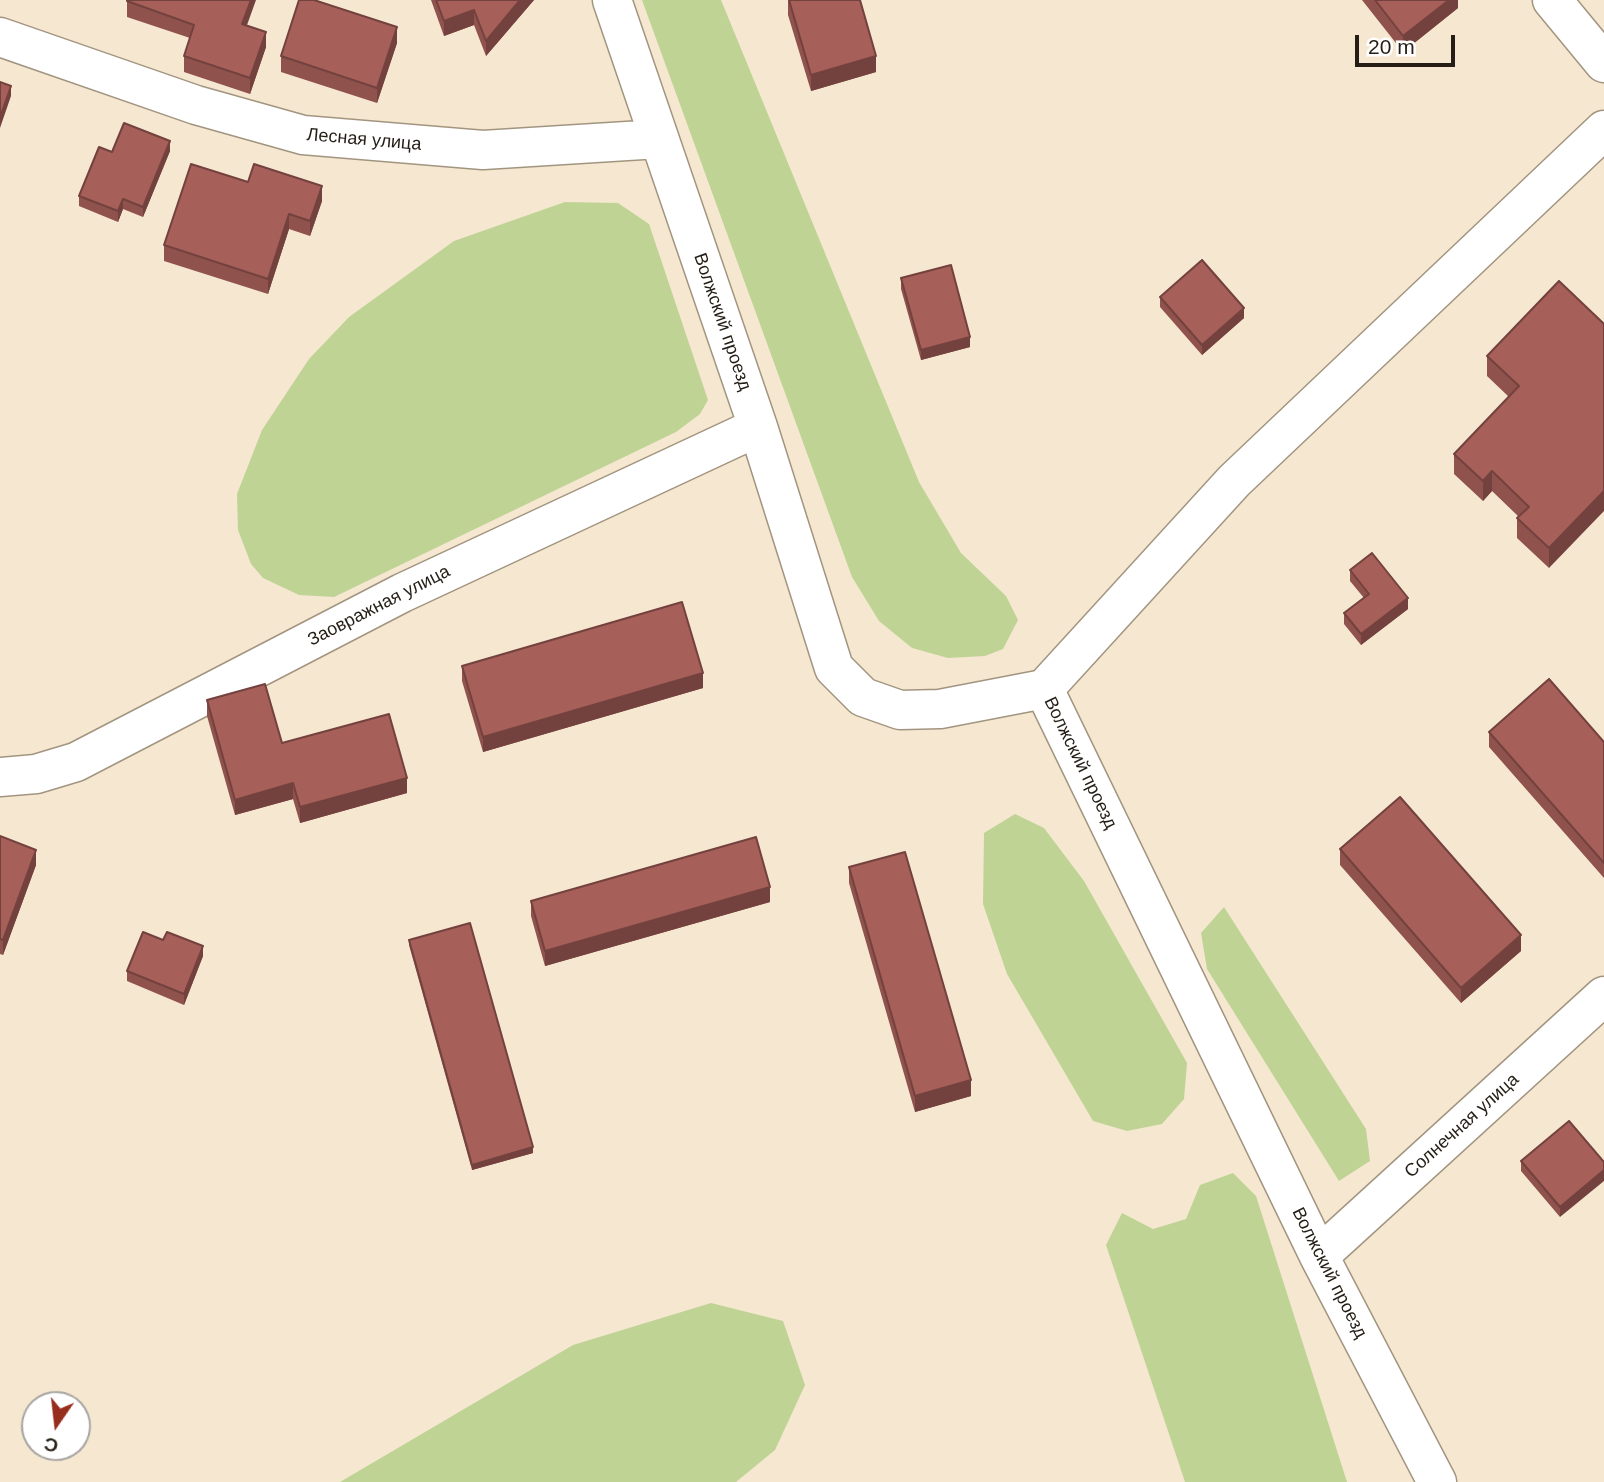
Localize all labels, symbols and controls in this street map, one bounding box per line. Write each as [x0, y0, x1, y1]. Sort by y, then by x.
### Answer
scale bar [1359, 21, 1459, 65]
text: 20 m [1368, 35, 1415, 58]
street label: Лесная улица [306, 124, 422, 156]
street label: Волжский проезд [688, 250, 756, 394]
street label: Заовражная улица [304, 561, 454, 651]
street label: Волжский проезд [1039, 694, 1121, 832]
street label: Солнечная улица [1401, 1069, 1523, 1183]
street label: Волжский проезд [1287, 1204, 1371, 1342]
north arrow [21, 1391, 91, 1461]
text: С [42, 1433, 60, 1457]

